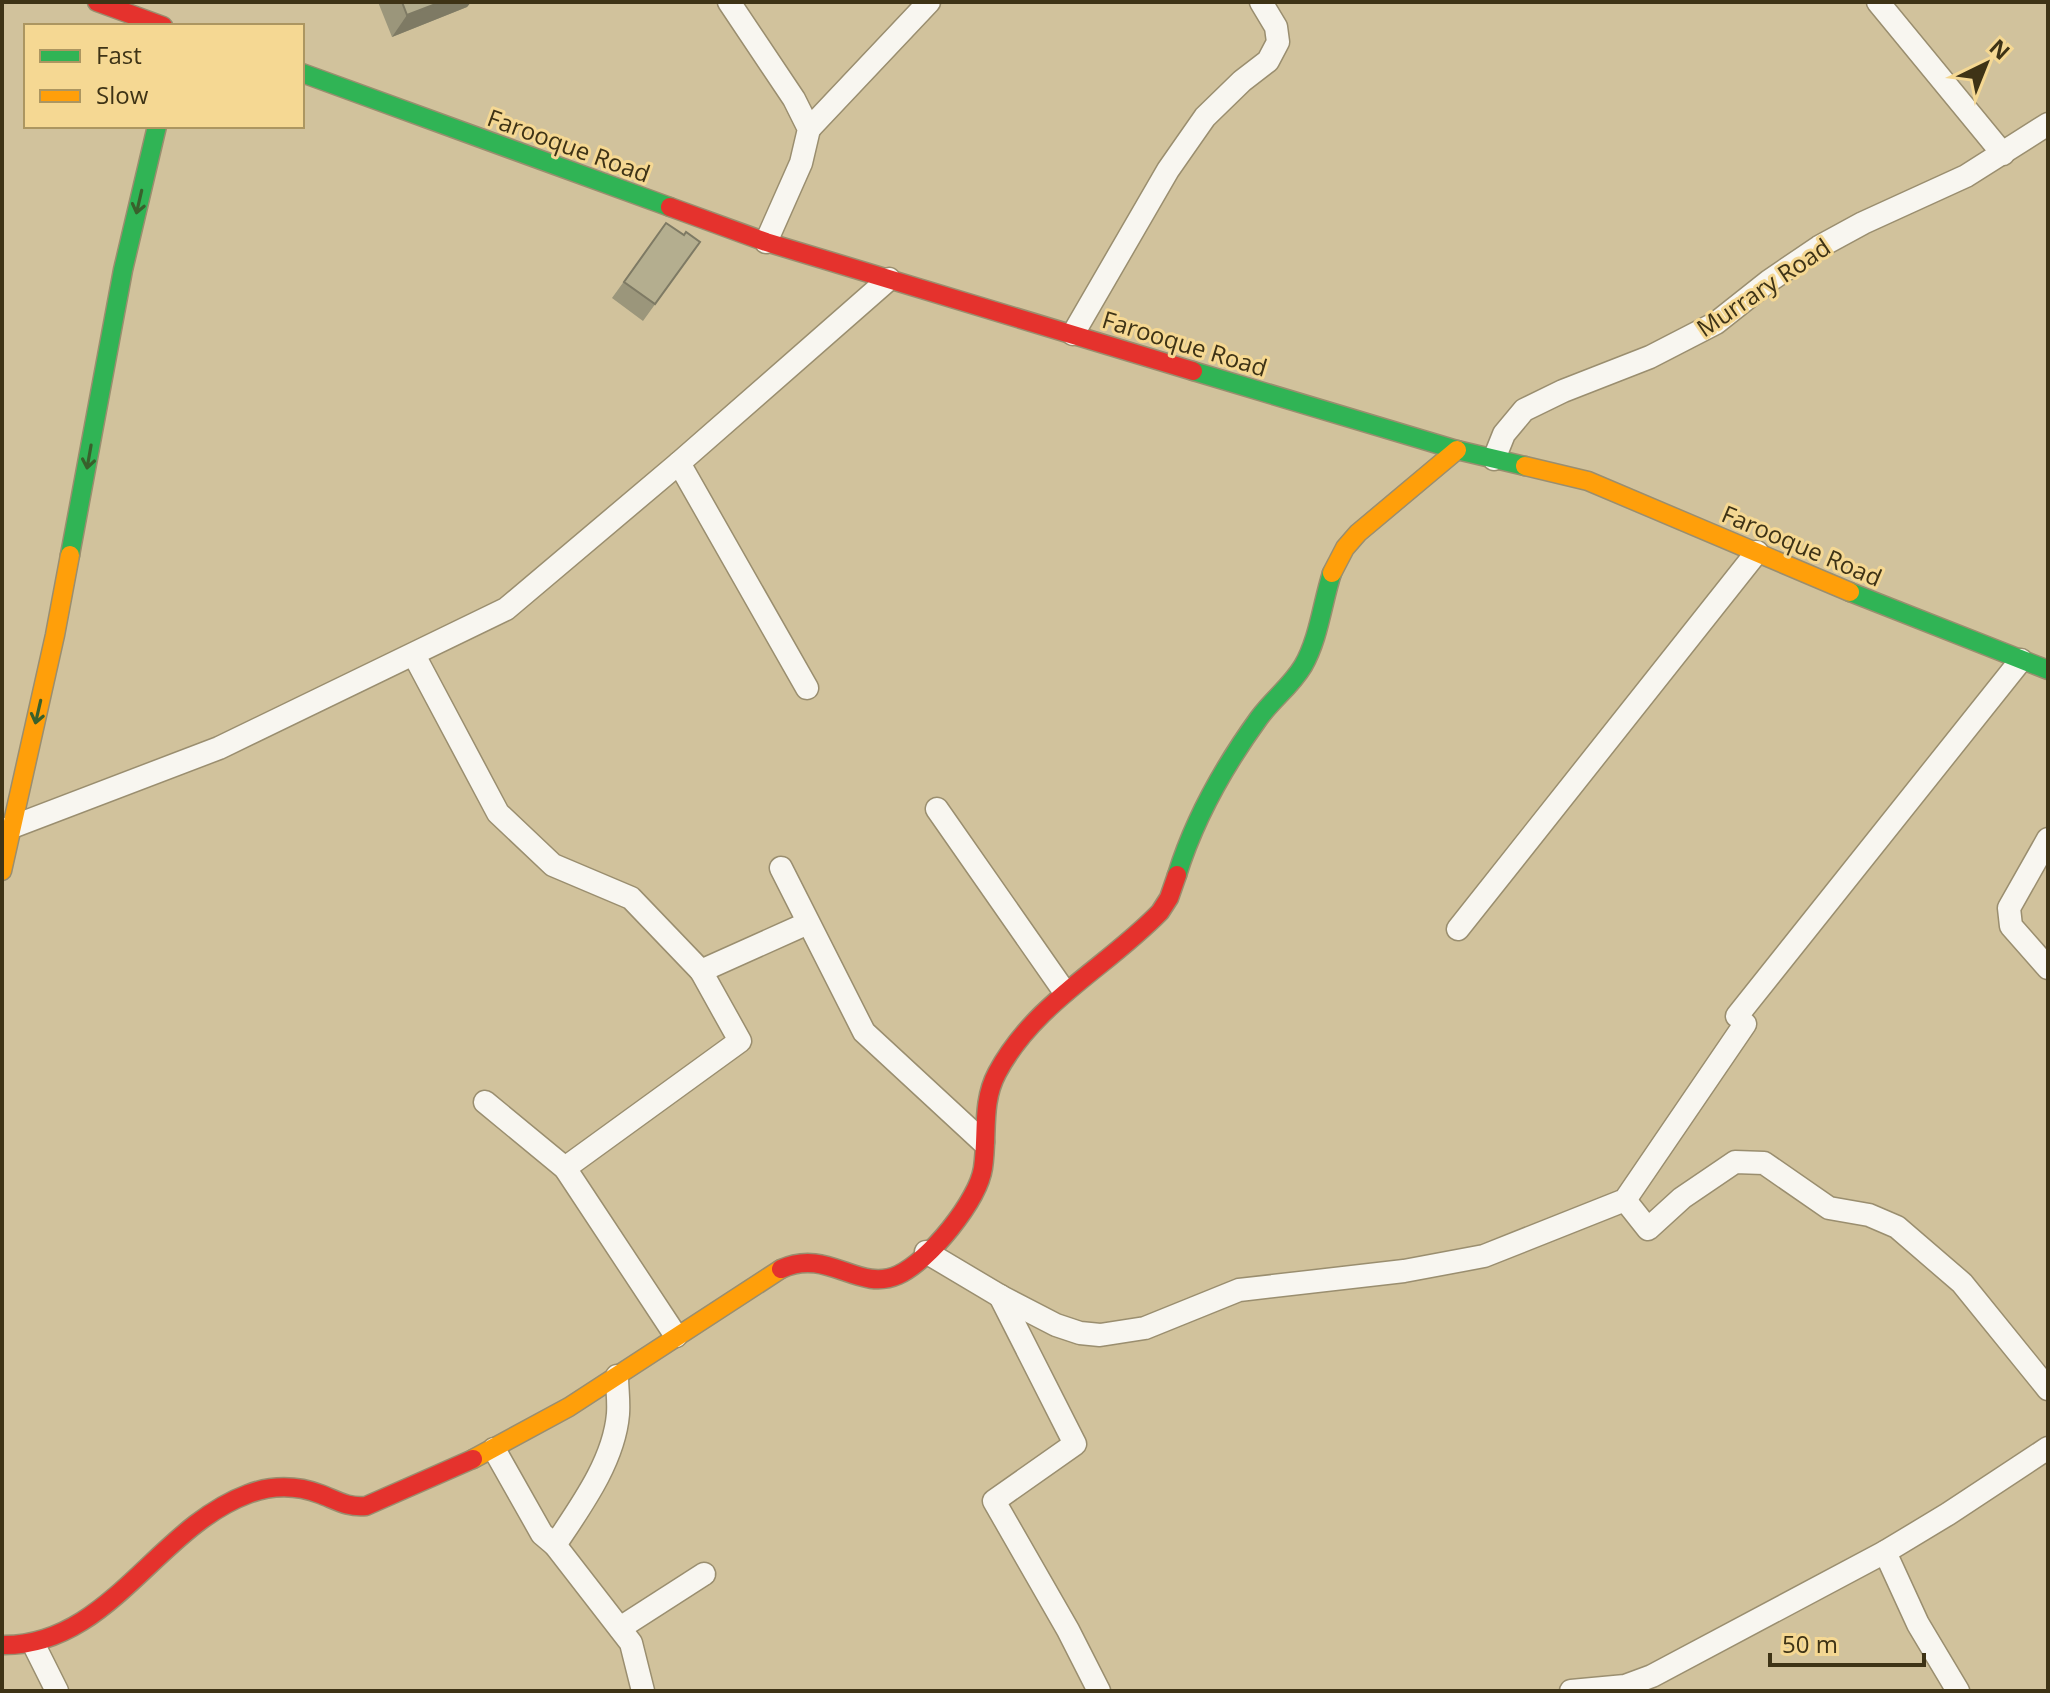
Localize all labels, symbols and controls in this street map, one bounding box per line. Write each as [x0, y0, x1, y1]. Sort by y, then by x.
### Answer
legend [24, 24, 304, 128]
north arrow [1946, 24, 2026, 104]
text: N [1984, 32, 2017, 66]
text: Fast [96, 38, 142, 71]
text: Slow [96, 78, 149, 111]
street label: Farooque Road [483, 100, 655, 190]
one-way arrow [131, 189, 146, 214]
street label: Murrary Road [1690, 230, 1836, 344]
street label: Farooque Road [1099, 302, 1271, 384]
one-way arrow [80, 444, 95, 469]
street label: Farooque Road [1717, 496, 1887, 594]
one-way arrow [30, 699, 45, 724]
scale bar [1770, 1617, 1924, 1667]
text: 50 m [1782, 1627, 1838, 1660]

